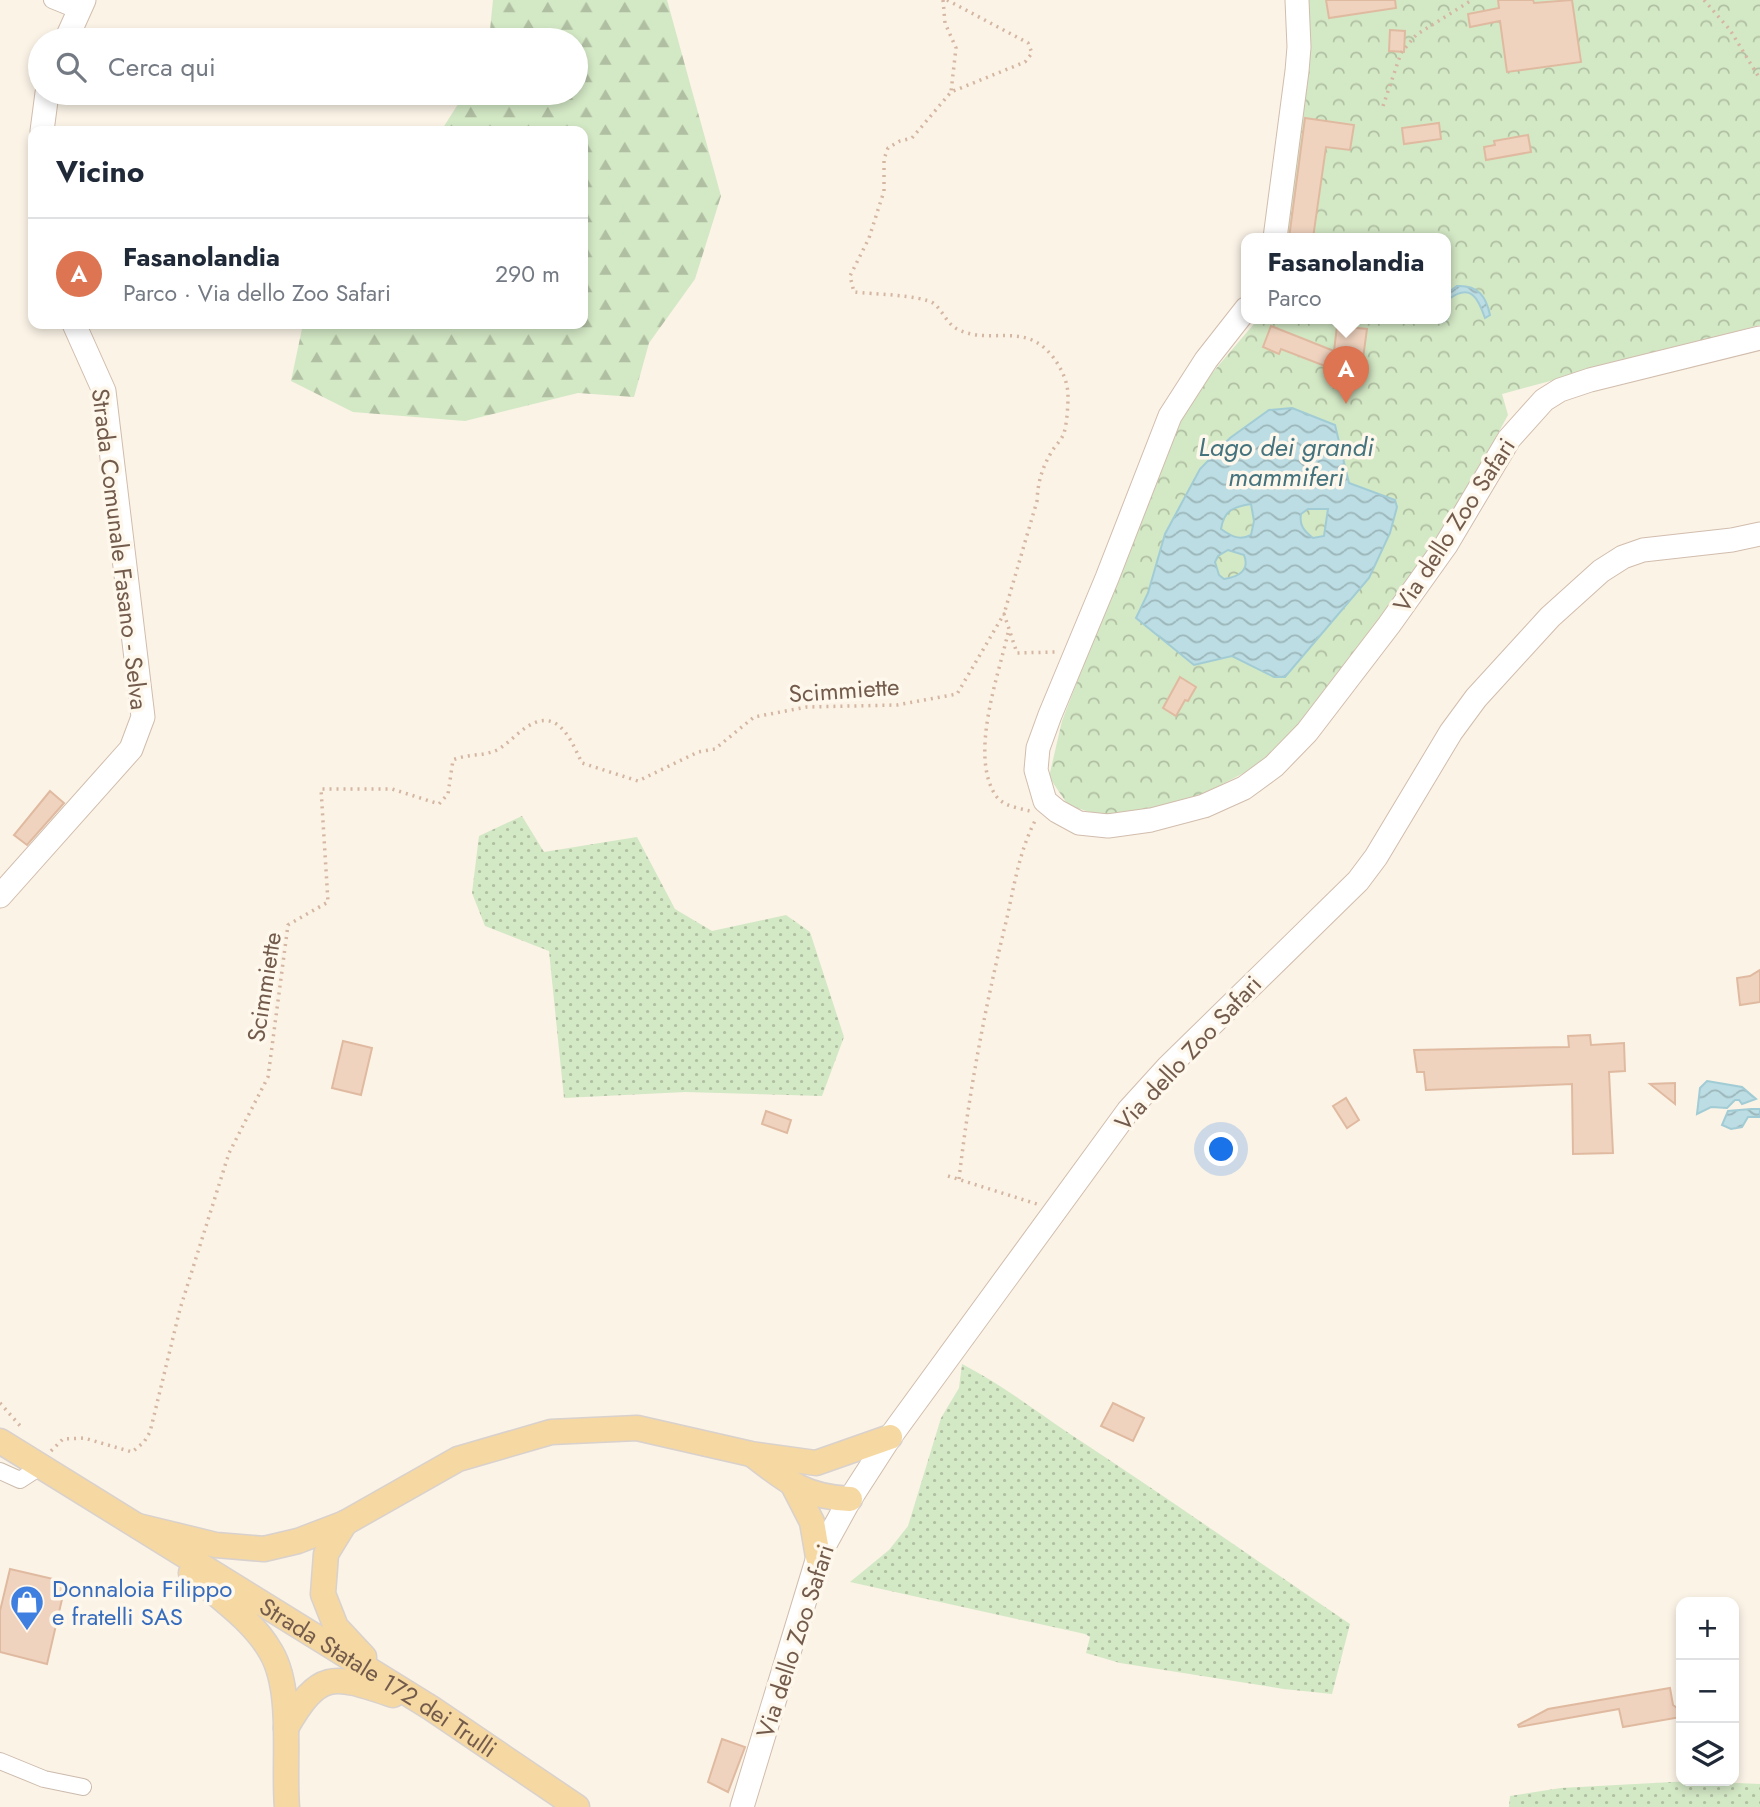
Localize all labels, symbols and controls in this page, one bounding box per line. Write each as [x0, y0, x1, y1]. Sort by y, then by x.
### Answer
search box [28, 28, 588, 105]
icon: search [52, 48, 90, 86]
text: Cerca qui [108, 48, 216, 86]
text: Vicino [56, 150, 144, 193]
popup [1241, 233, 1451, 324]
text: Fasanolandia [123, 238, 280, 276]
text: Fasanolandia [1268, 243, 1425, 281]
text: A [71, 257, 87, 291]
text: 290 m [495, 257, 560, 291]
text: Parco · Via dello Zoo Safari [123, 276, 391, 310]
text: Parco [1268, 281, 1322, 315]
pin: A [1323, 346, 1369, 404]
street label: Strada Comunale Fasano - Selva [83, 386, 157, 712]
water label: Lago dei grandi mammiferi [1198, 428, 1374, 496]
street label: Via dello Zoo Safari [1384, 431, 1524, 619]
street label: Scimmiette [788, 669, 900, 711]
street label: Scimmiette [238, 930, 290, 1044]
street label: Via dello Zoo Safari [1106, 967, 1270, 1139]
your location [1204, 1132, 1238, 1166]
street label: Via dello Zoo Safari [747, 1540, 843, 1742]
place label: Donnaloia Filippo e fratelli SAS [52, 1571, 232, 1634]
shop icon: Donnaloia Filippo e fratelli SAS [8, 1583, 46, 1632]
street label: Strada Statale 172 dei Trulli [253, 1589, 504, 1765]
map controls [1676, 1597, 1739, 1786]
button: + [1676, 1597, 1739, 1660]
button: − [1676, 1660, 1739, 1723]
button: layers [1676, 1723, 1739, 1786]

